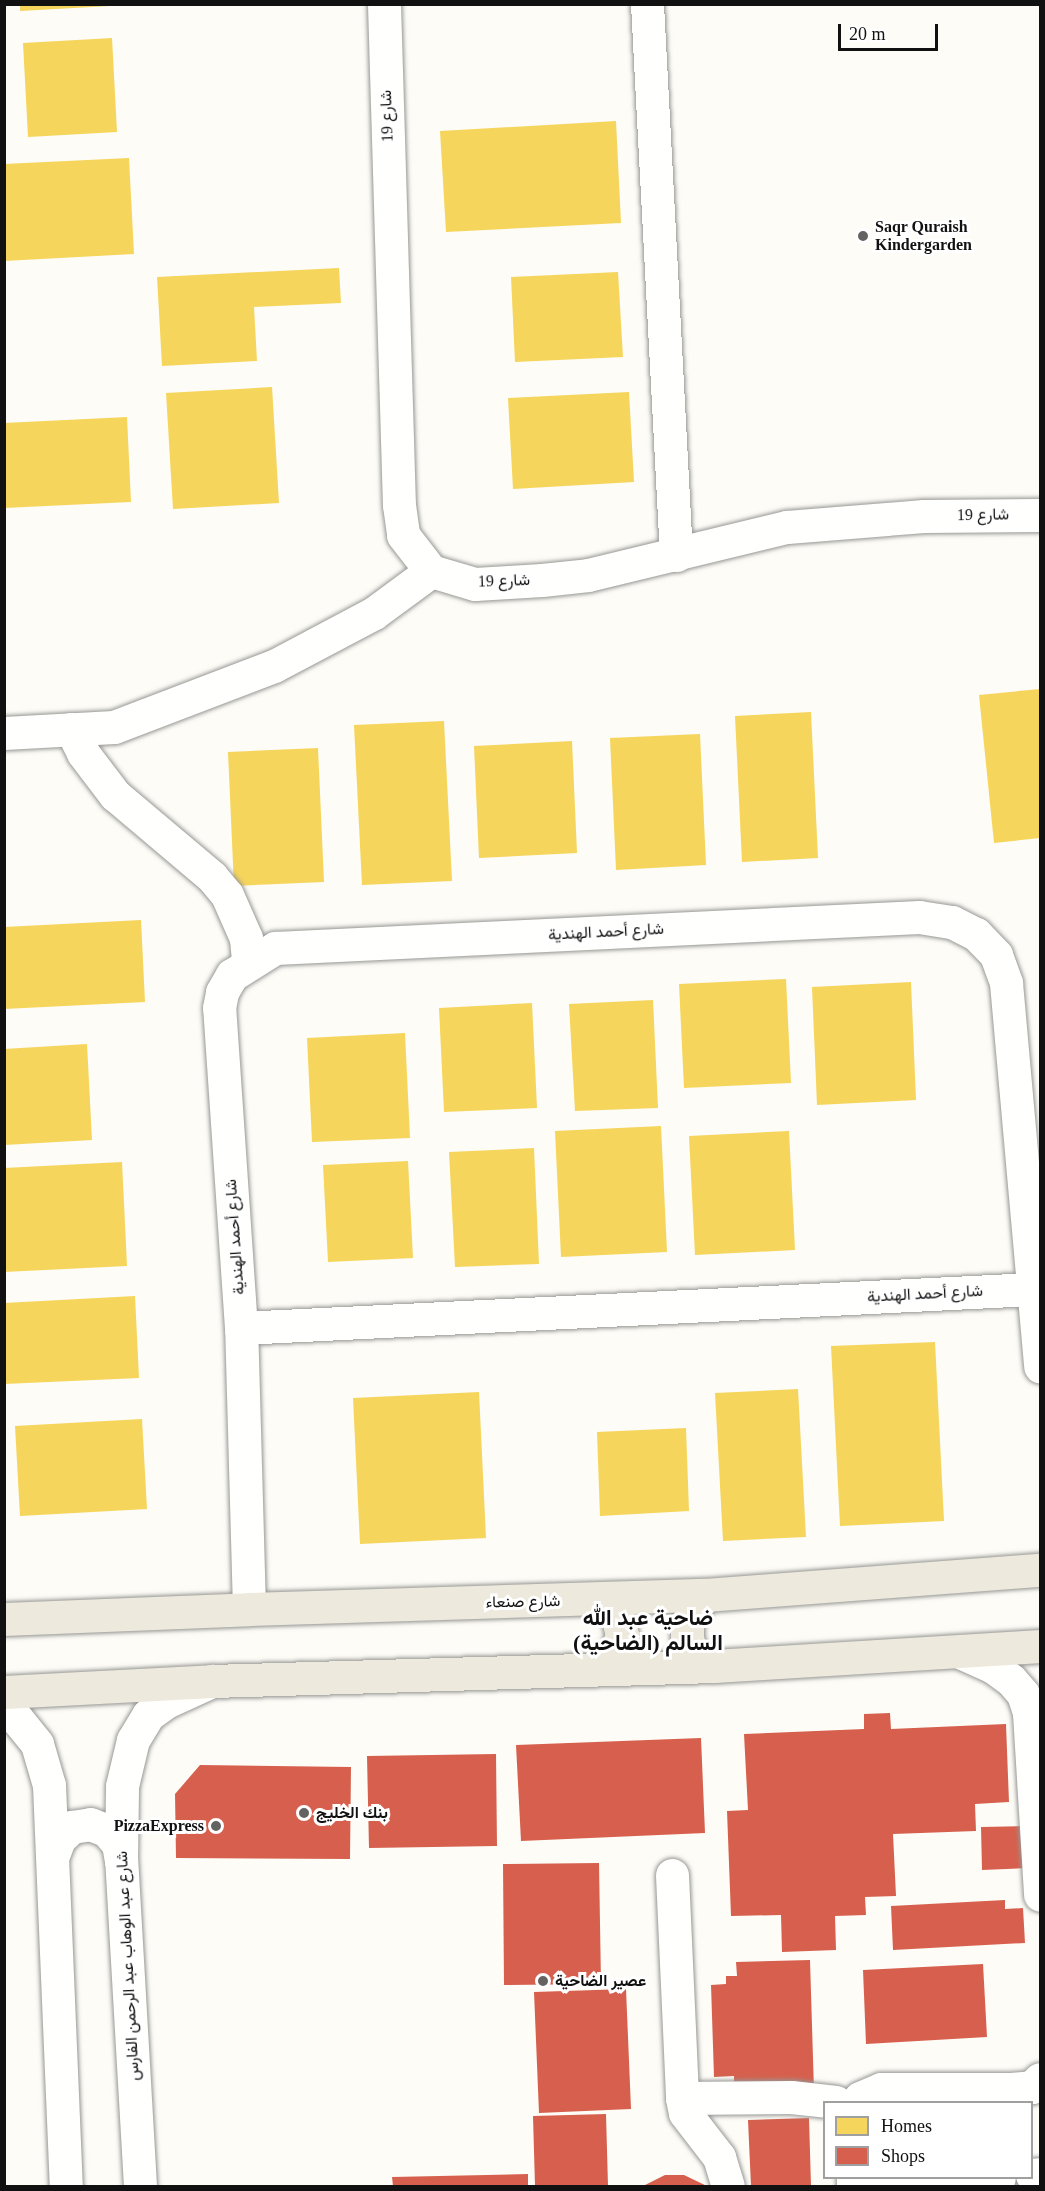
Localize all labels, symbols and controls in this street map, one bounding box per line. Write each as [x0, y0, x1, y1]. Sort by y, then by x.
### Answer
scale bar [841, 12, 942, 50]
text: 20 m [849, 24, 886, 44]
street label: شارع 19 [376, 90, 398, 142]
place label: Saqr Quraish Kindergarden [875, 217, 972, 255]
marker: Saqr Quraish Kindergarden [856, 229, 870, 243]
street label: شارع 19 [957, 505, 1009, 525]
street label: شارع 19 [478, 570, 530, 592]
street label: شارع أحمد الهندية [548, 919, 664, 945]
street label: شارع أحمد الهندية [221, 1179, 249, 1295]
street label: شارع أحمد الهندية [867, 1281, 983, 1307]
street label: شارع صنعاء [485, 1592, 561, 1612]
district label: ضاحية عبد الله السالم (الضاحية) [573, 1604, 723, 1656]
place label: بنك الخليج [316, 1803, 388, 1823]
marker: بنك الخليج [297, 1806, 311, 1820]
place label: PizzaExpress [114, 1816, 204, 1836]
marker: PizzaExpress [209, 1819, 223, 1833]
street label: شارع عبد الوهاب عبد الرحمن الفارس [112, 1851, 144, 2081]
place label: عصير الضاحية [555, 1971, 646, 1991]
marker: عصير الضاحية [536, 1974, 550, 1988]
legend [823, 2101, 1033, 2179]
text: Homes [881, 2116, 932, 2136]
text: Shops [881, 2146, 925, 2166]

